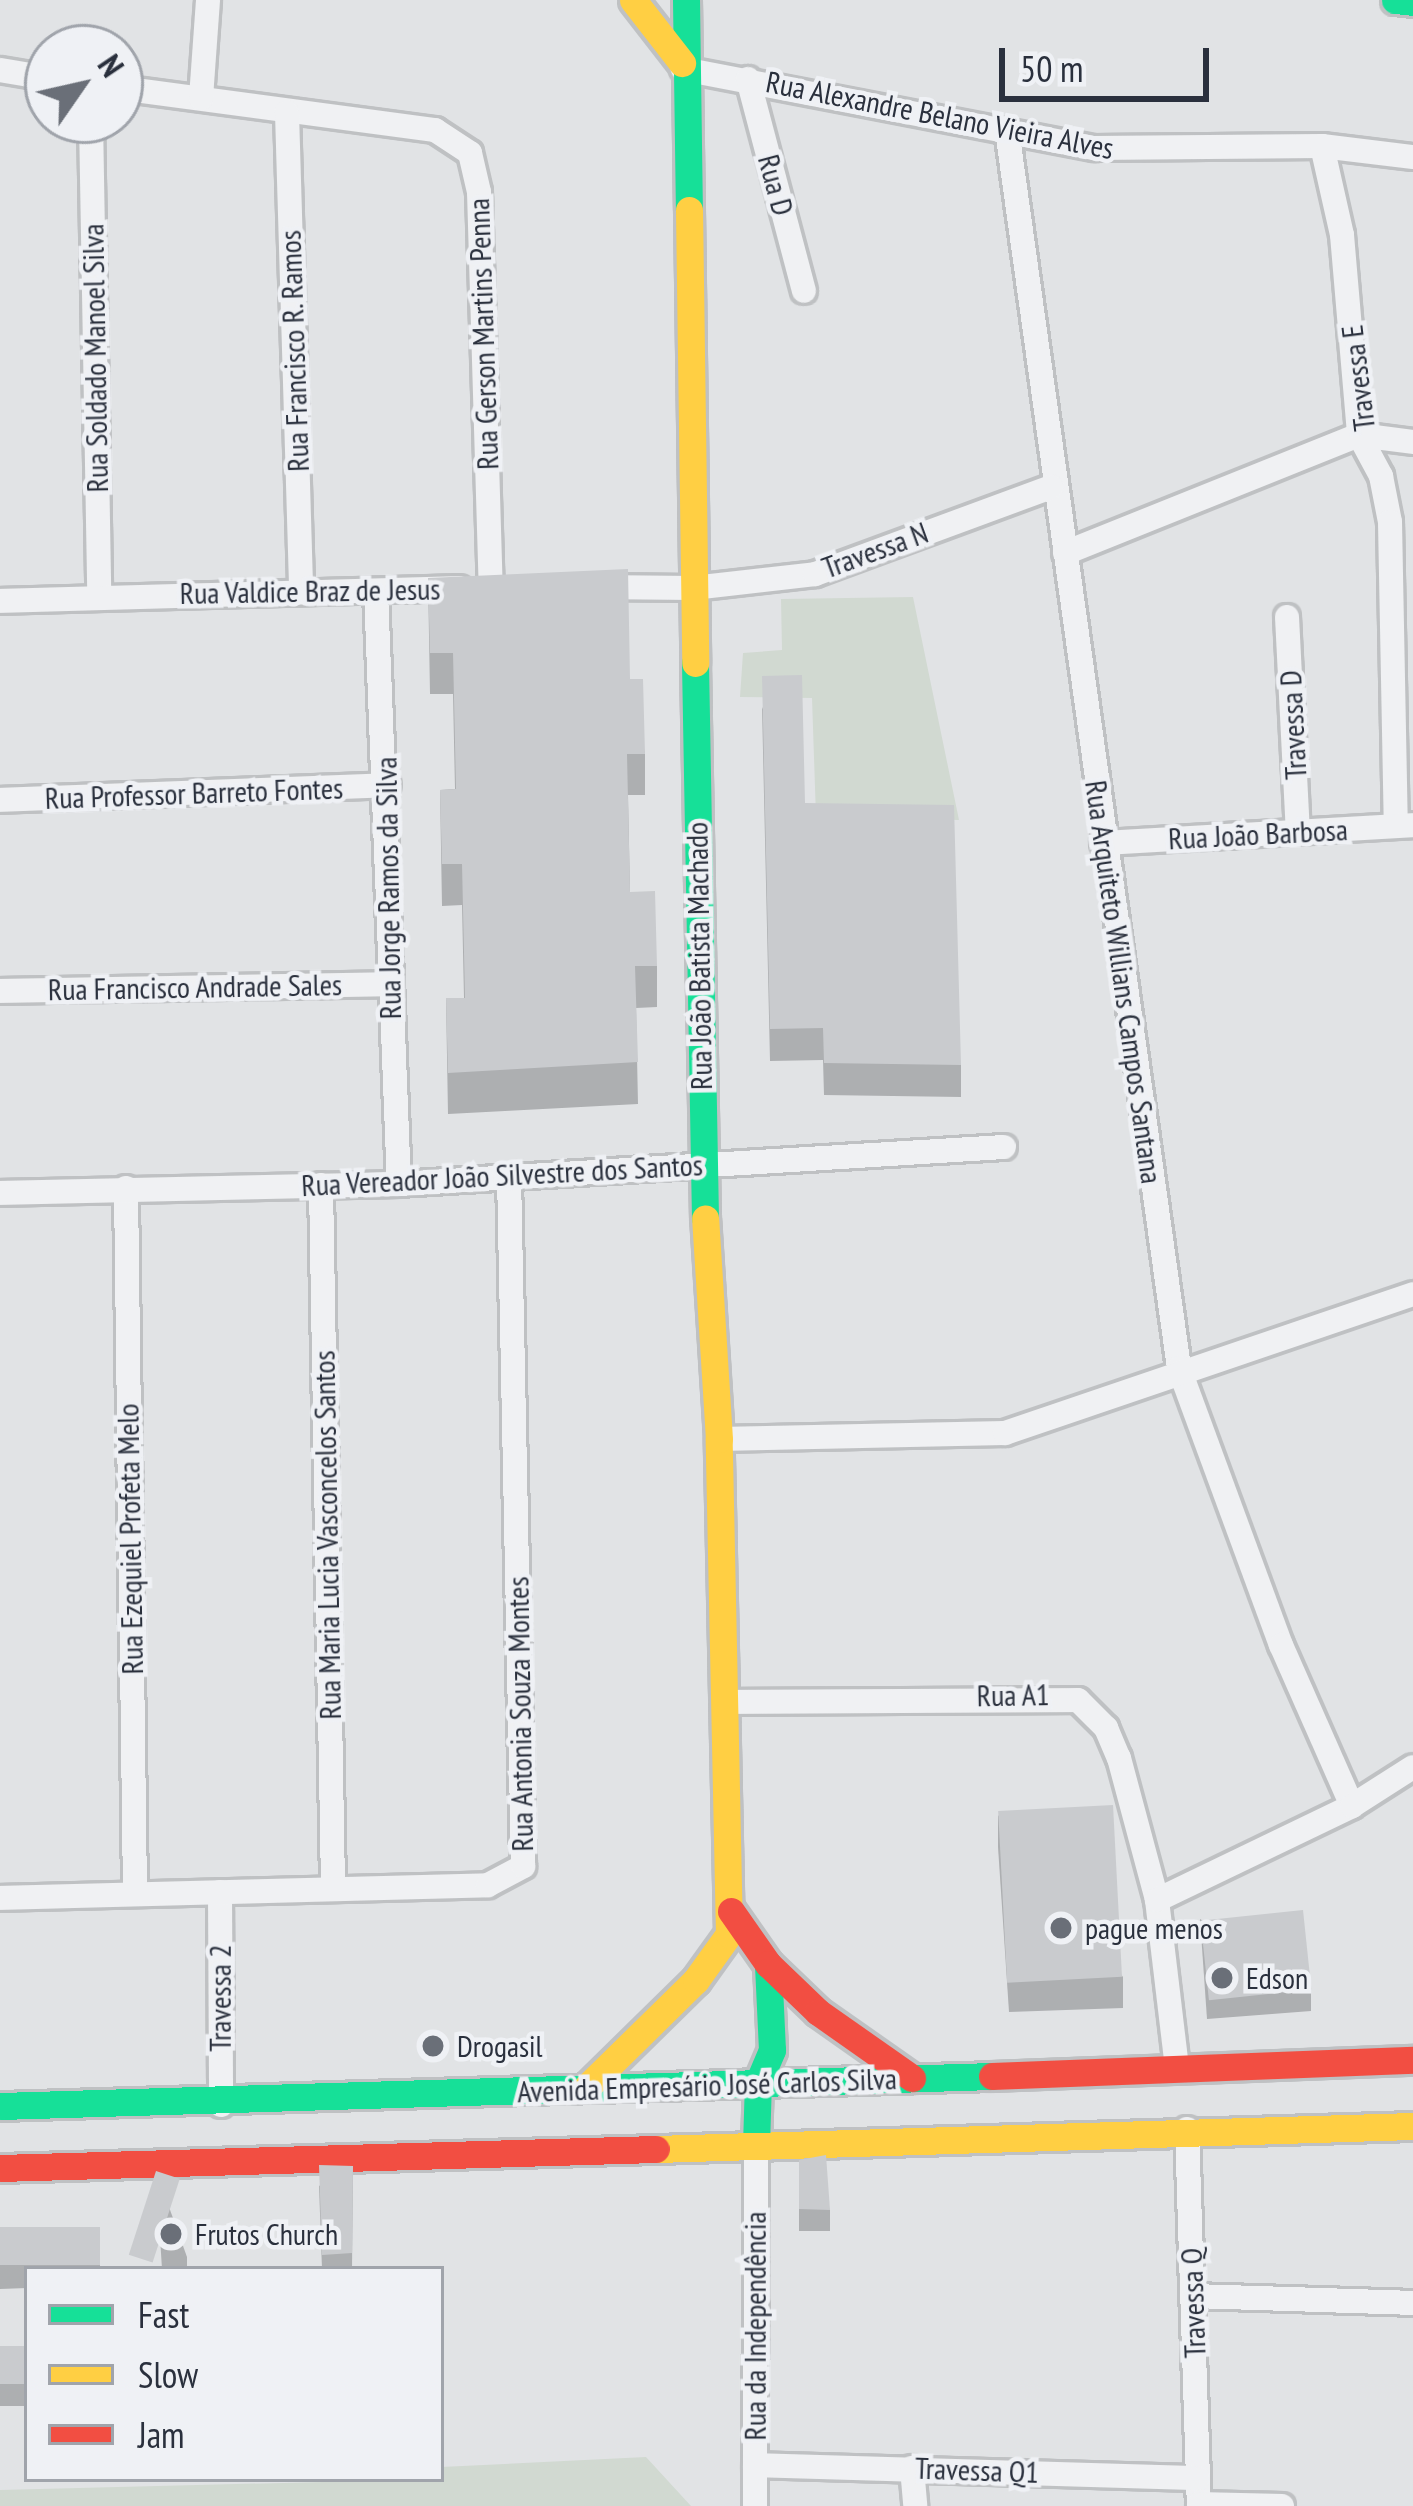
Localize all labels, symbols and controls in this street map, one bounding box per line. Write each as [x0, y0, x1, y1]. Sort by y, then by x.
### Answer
north arrow [24, 24, 144, 144]
scale bar [1005, 24, 1215, 98]
text: 50 m [1020, 45, 1083, 92]
text: N [89, 46, 135, 85]
street label: Rua Alexandre Belano Vieira Alves [762, 63, 1118, 167]
street label: Rua D [751, 151, 801, 219]
street label: Rua Gerson Martins Penna [460, 198, 506, 470]
street label: Rua Soldado Manoel Silva [75, 223, 115, 493]
street label: Rua Francisco R. Ramos [272, 229, 316, 473]
street label: Travessa E [1334, 323, 1382, 433]
street label: Travessa N [817, 514, 933, 586]
street label: Rua Valdice Braz de Jesus [179, 571, 441, 611]
street label: Travessa D [1272, 669, 1314, 781]
street label: Rua Jorge Ramos da Silva [368, 756, 408, 1020]
street label: Rua Professor Barreto Fontes [44, 770, 344, 816]
street label: Rua Arquiteto Willians Campos Santana [1078, 777, 1170, 1187]
street label: Rua João Barbosa [1167, 811, 1349, 857]
street label: Rua João Batista Machado [679, 822, 719, 1090]
street label: Rua Francisco Andrade Sales [47, 966, 343, 1008]
street label: Rua Vereador João Silvestre dos Santos [300, 1146, 704, 1204]
street label: Rua Maria Lucia Vasconcelos Santos [306, 1350, 348, 1720]
street label: Rua Ezequiel Profeta Melo [110, 1403, 150, 1675]
street label: Rua Antonia Souza Montes [500, 1576, 540, 1852]
street label: Rua A1 [976, 1676, 1050, 1714]
place label: pague menos [1085, 1910, 1223, 1946]
marker: pague menos [1048, 1915, 1074, 1941]
street label: Travessa 2 [202, 1944, 238, 2052]
place label: Edson [1246, 1960, 1308, 1996]
marker: Edson [1209, 1965, 1235, 1991]
place label: Drogasil [457, 2028, 543, 2064]
marker: Drogasil [420, 2033, 446, 2059]
street label: Avenida Empresário José Carlos Silva [517, 2060, 897, 2110]
street label: Rua da Independência [737, 2211, 773, 2441]
place label: Frutos Church [195, 2216, 338, 2252]
marker: Frutos Church [158, 2221, 184, 2247]
street label: Travessa Q [1173, 2247, 1213, 2359]
legend [24, 2266, 444, 2482]
text: Fast [138, 2291, 189, 2338]
text: Slow [138, 2351, 198, 2398]
text: Jam [138, 2411, 185, 2458]
street label: Travessa Q1 [915, 2450, 1039, 2490]

